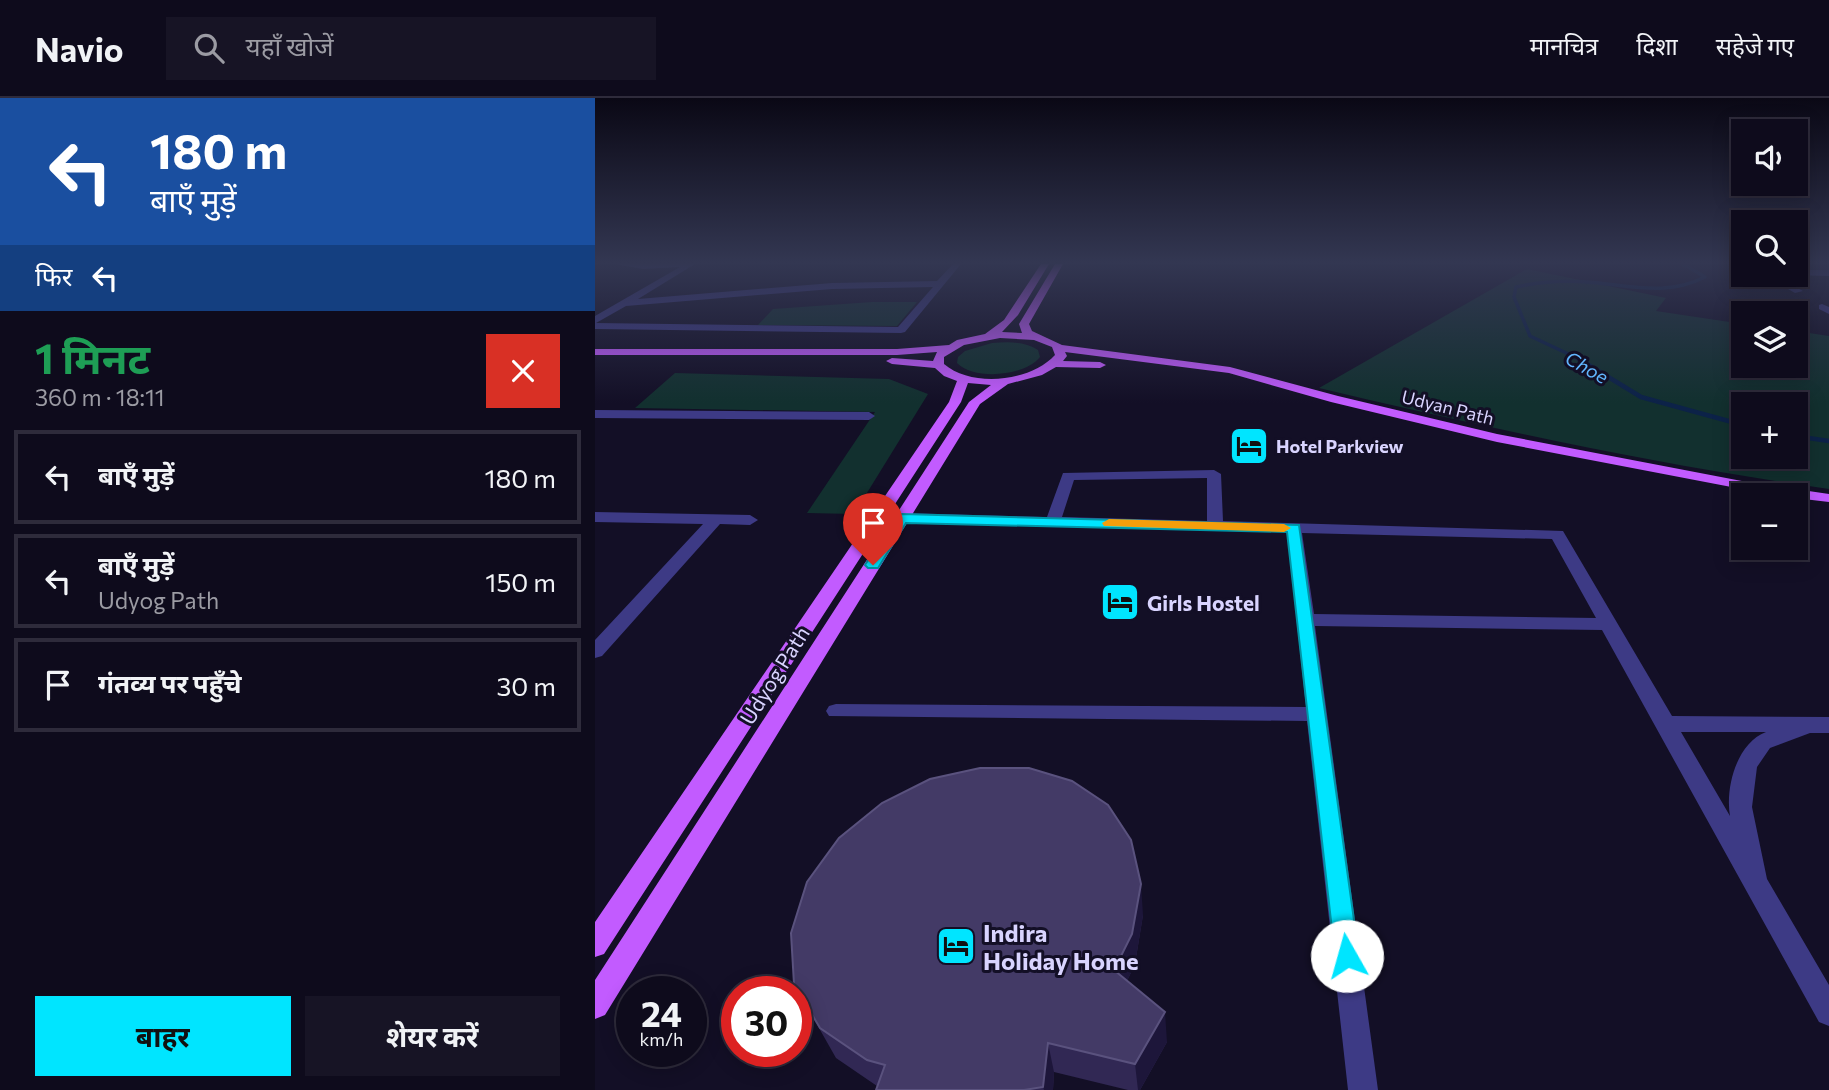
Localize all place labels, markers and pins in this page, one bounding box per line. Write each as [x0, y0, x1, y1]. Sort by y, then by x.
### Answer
hotel icon: Hotel Parkview [1228, 425, 1270, 467]
place label: Hotel Parkview [1276, 435, 1403, 457]
pin [843, 493, 903, 565]
hotel icon: Girls Hostel [1099, 581, 1141, 623]
place label: Girls Hostel [1147, 590, 1260, 615]
place label: Indira Holiday Home [983, 918, 1139, 975]
hotel icon: Indira Holiday Home [935, 925, 977, 967]

